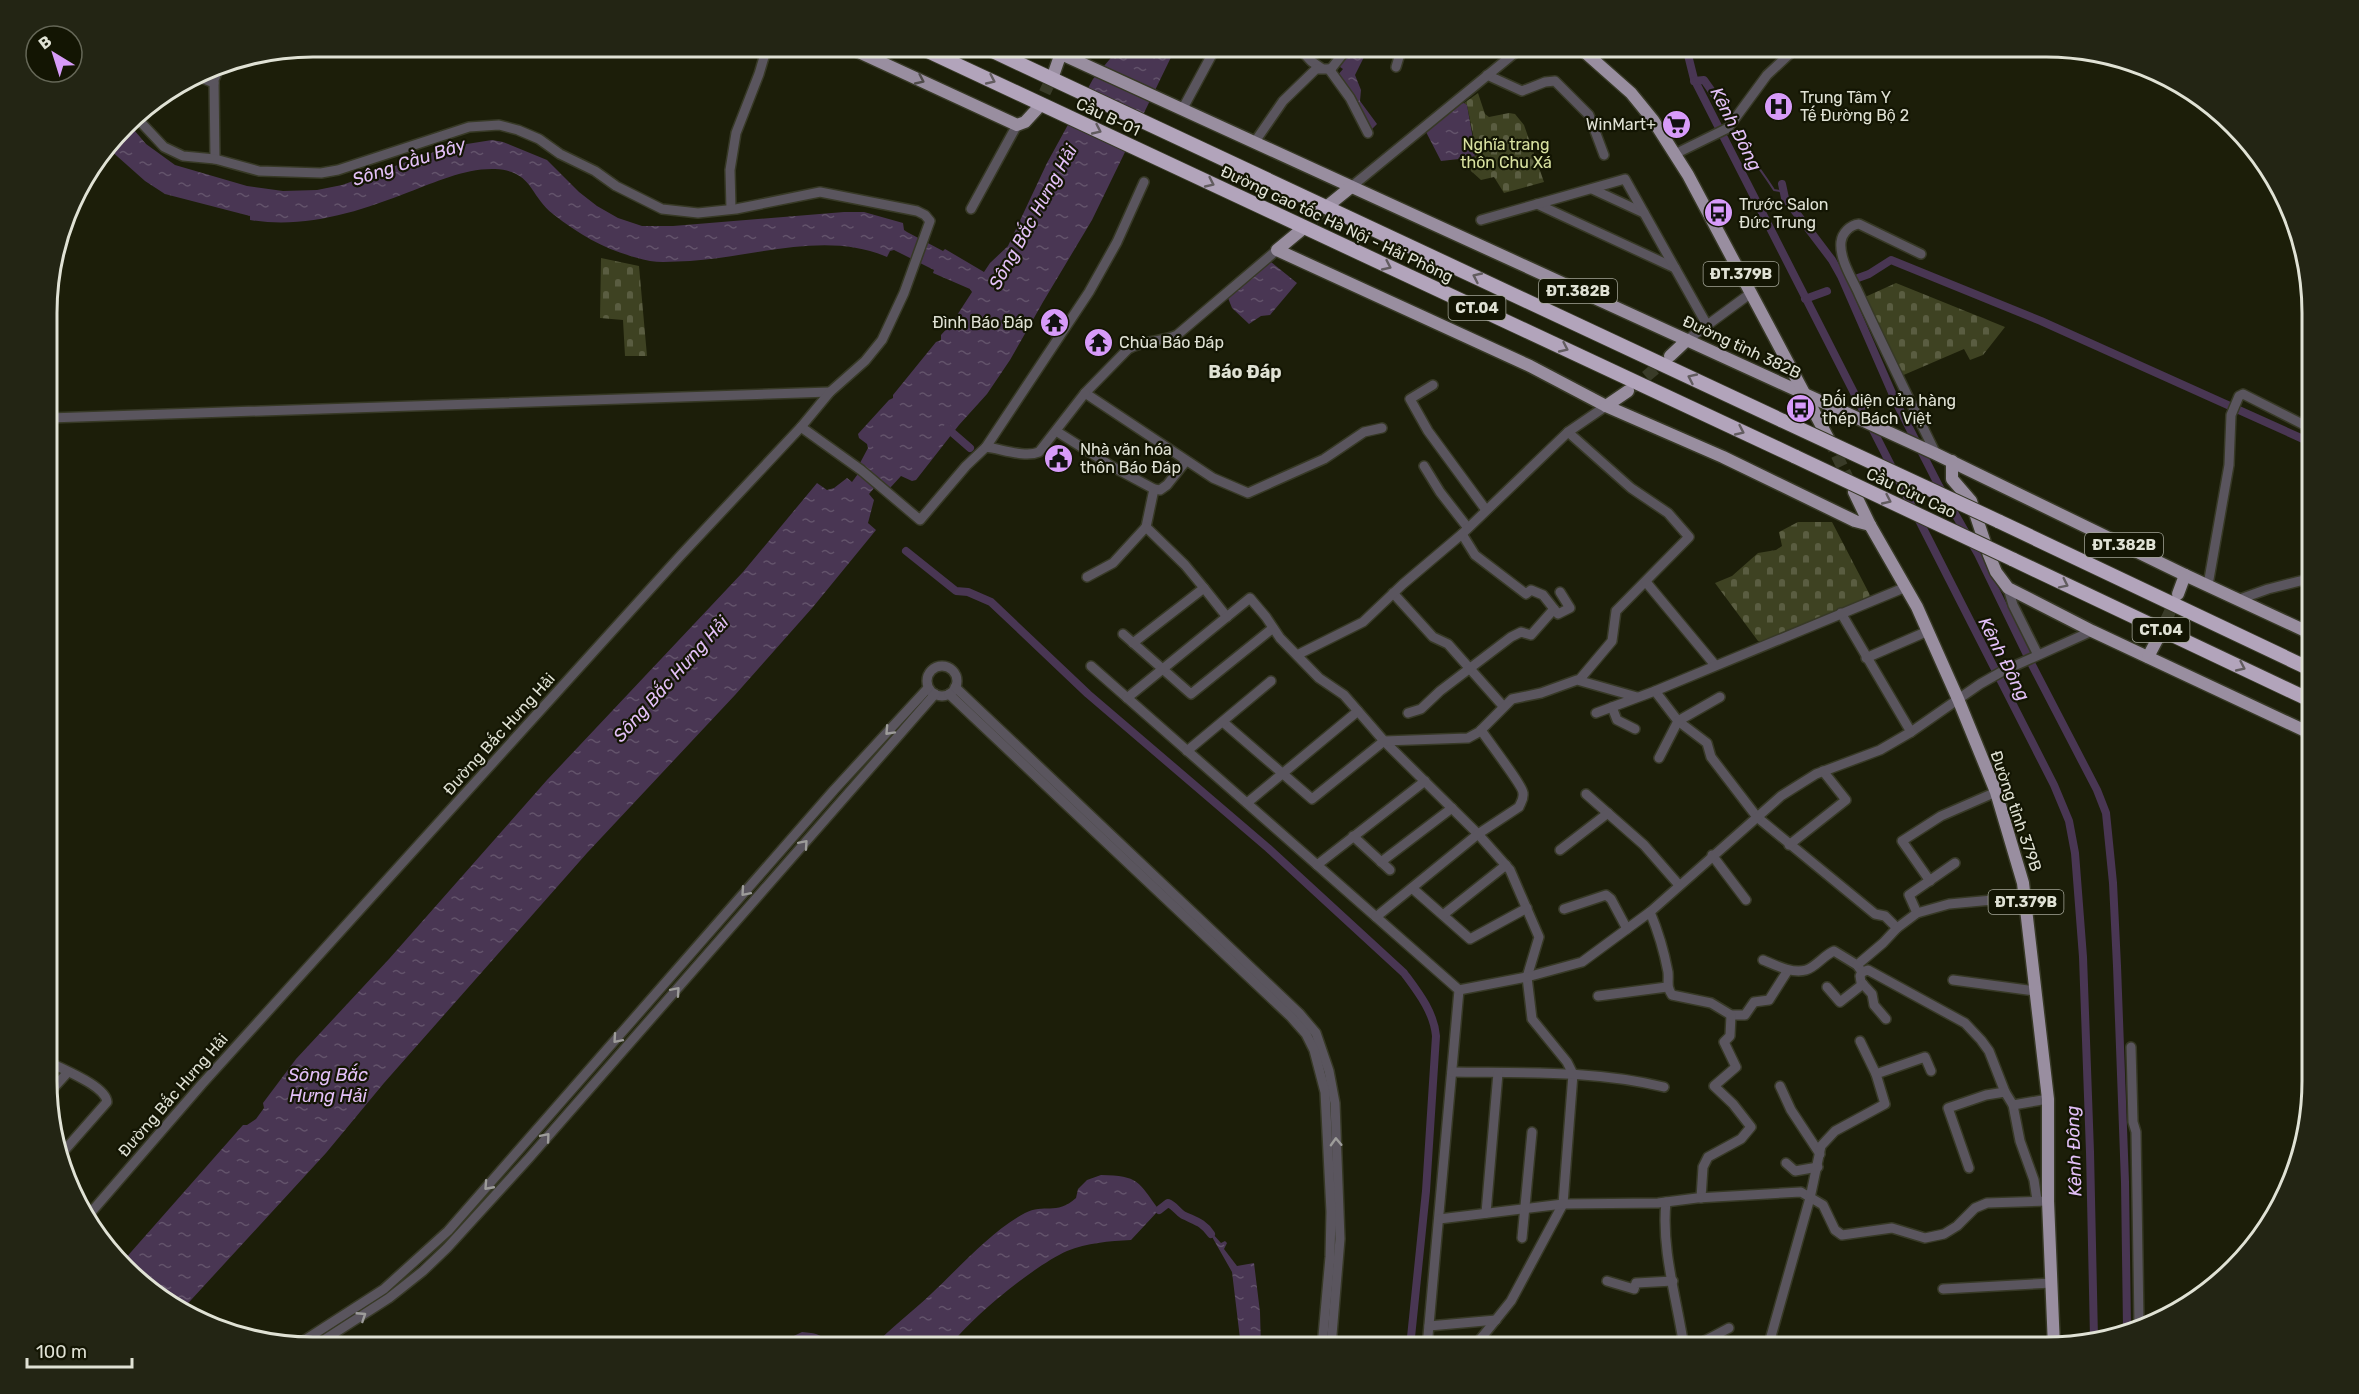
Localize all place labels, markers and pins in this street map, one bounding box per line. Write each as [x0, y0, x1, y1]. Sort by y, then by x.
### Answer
place label: Trung Tâm Y Tế Đường Bộ 2 [1800, 88, 1909, 125]
hospital icon: Trung Tâm Y Tế Đường Bộ 2 [1763, 90, 1795, 122]
supermarket icon: WinMart+ [1661, 108, 1693, 140]
place label: WinMart+ [1586, 115, 1656, 134]
place label: Trước Salon Đức Trung [1739, 195, 1829, 232]
bus stop icon: Trước Salon Đức Trung [1702, 197, 1734, 229]
temple icon: Đình Báo Đáp [1038, 306, 1070, 338]
place label: Đình Báo Đáp [932, 313, 1033, 332]
temple icon: Chùa Báo Đáp [1082, 326, 1114, 358]
place label: Chùa Báo Đáp [1119, 333, 1224, 352]
place label: Đối diện cửa hàng thép Bách Việt [1822, 389, 1956, 428]
bus stop icon: Đối diện cửa hàng thép Bách Việt [1785, 393, 1817, 425]
place label: Nhà văn hóa thôn Báo Đáp [1080, 440, 1181, 477]
public building icon: Nhà văn hóa thôn Báo Đáp [1043, 442, 1075, 474]

